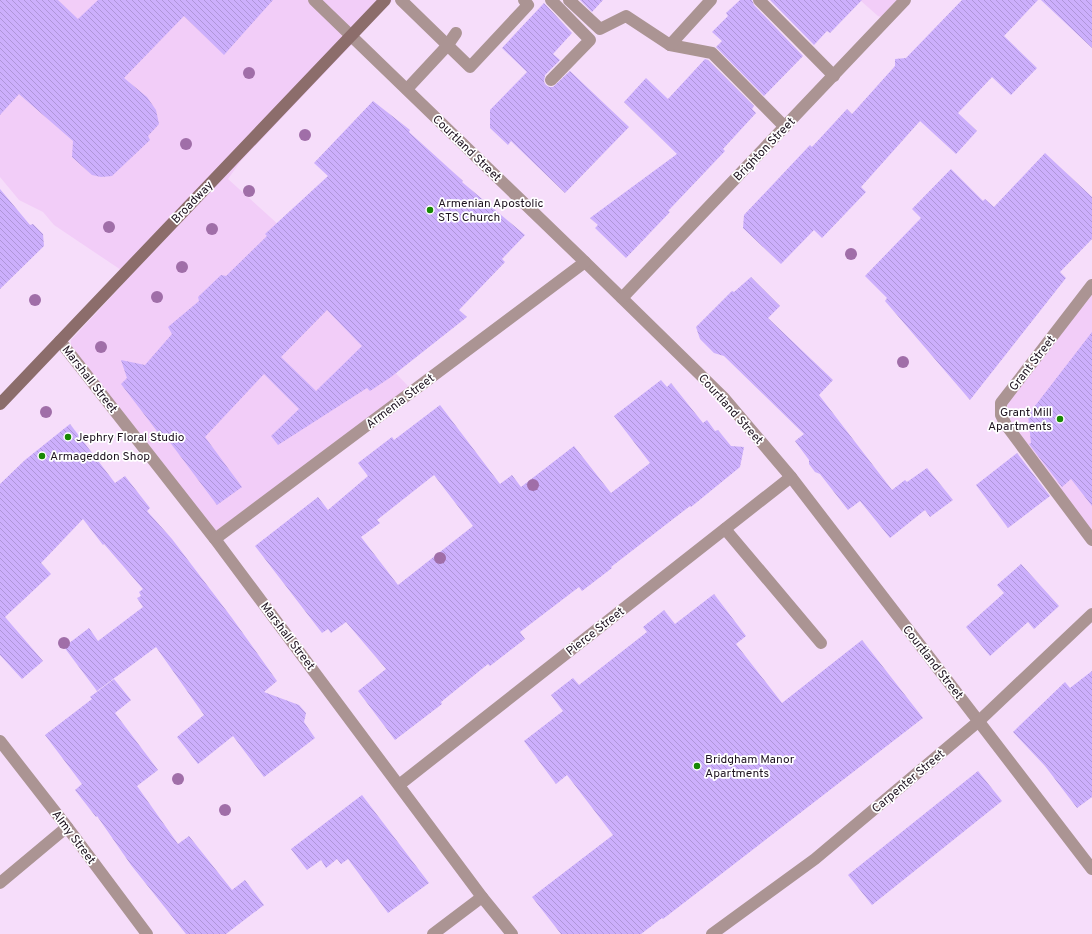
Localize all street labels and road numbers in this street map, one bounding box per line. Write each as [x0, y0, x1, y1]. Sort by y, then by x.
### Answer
street label: Courtland Street [429, 112, 504, 186]
street label: Brighton Street [730, 114, 799, 185]
street label: Broadway [168, 178, 217, 227]
street label: Grant Street [1006, 333, 1059, 395]
street label: Marshall Street [58, 343, 121, 417]
street label: Armenia Street [363, 371, 438, 433]
street label: Courtland Street [694, 371, 766, 448]
street label: Marshall Street [256, 599, 318, 674]
street label: Pierce Street [563, 604, 628, 660]
street label: Courtland Street [898, 622, 966, 703]
street label: Carpenter Street [869, 747, 948, 817]
street label: Almy Street [48, 807, 99, 868]

